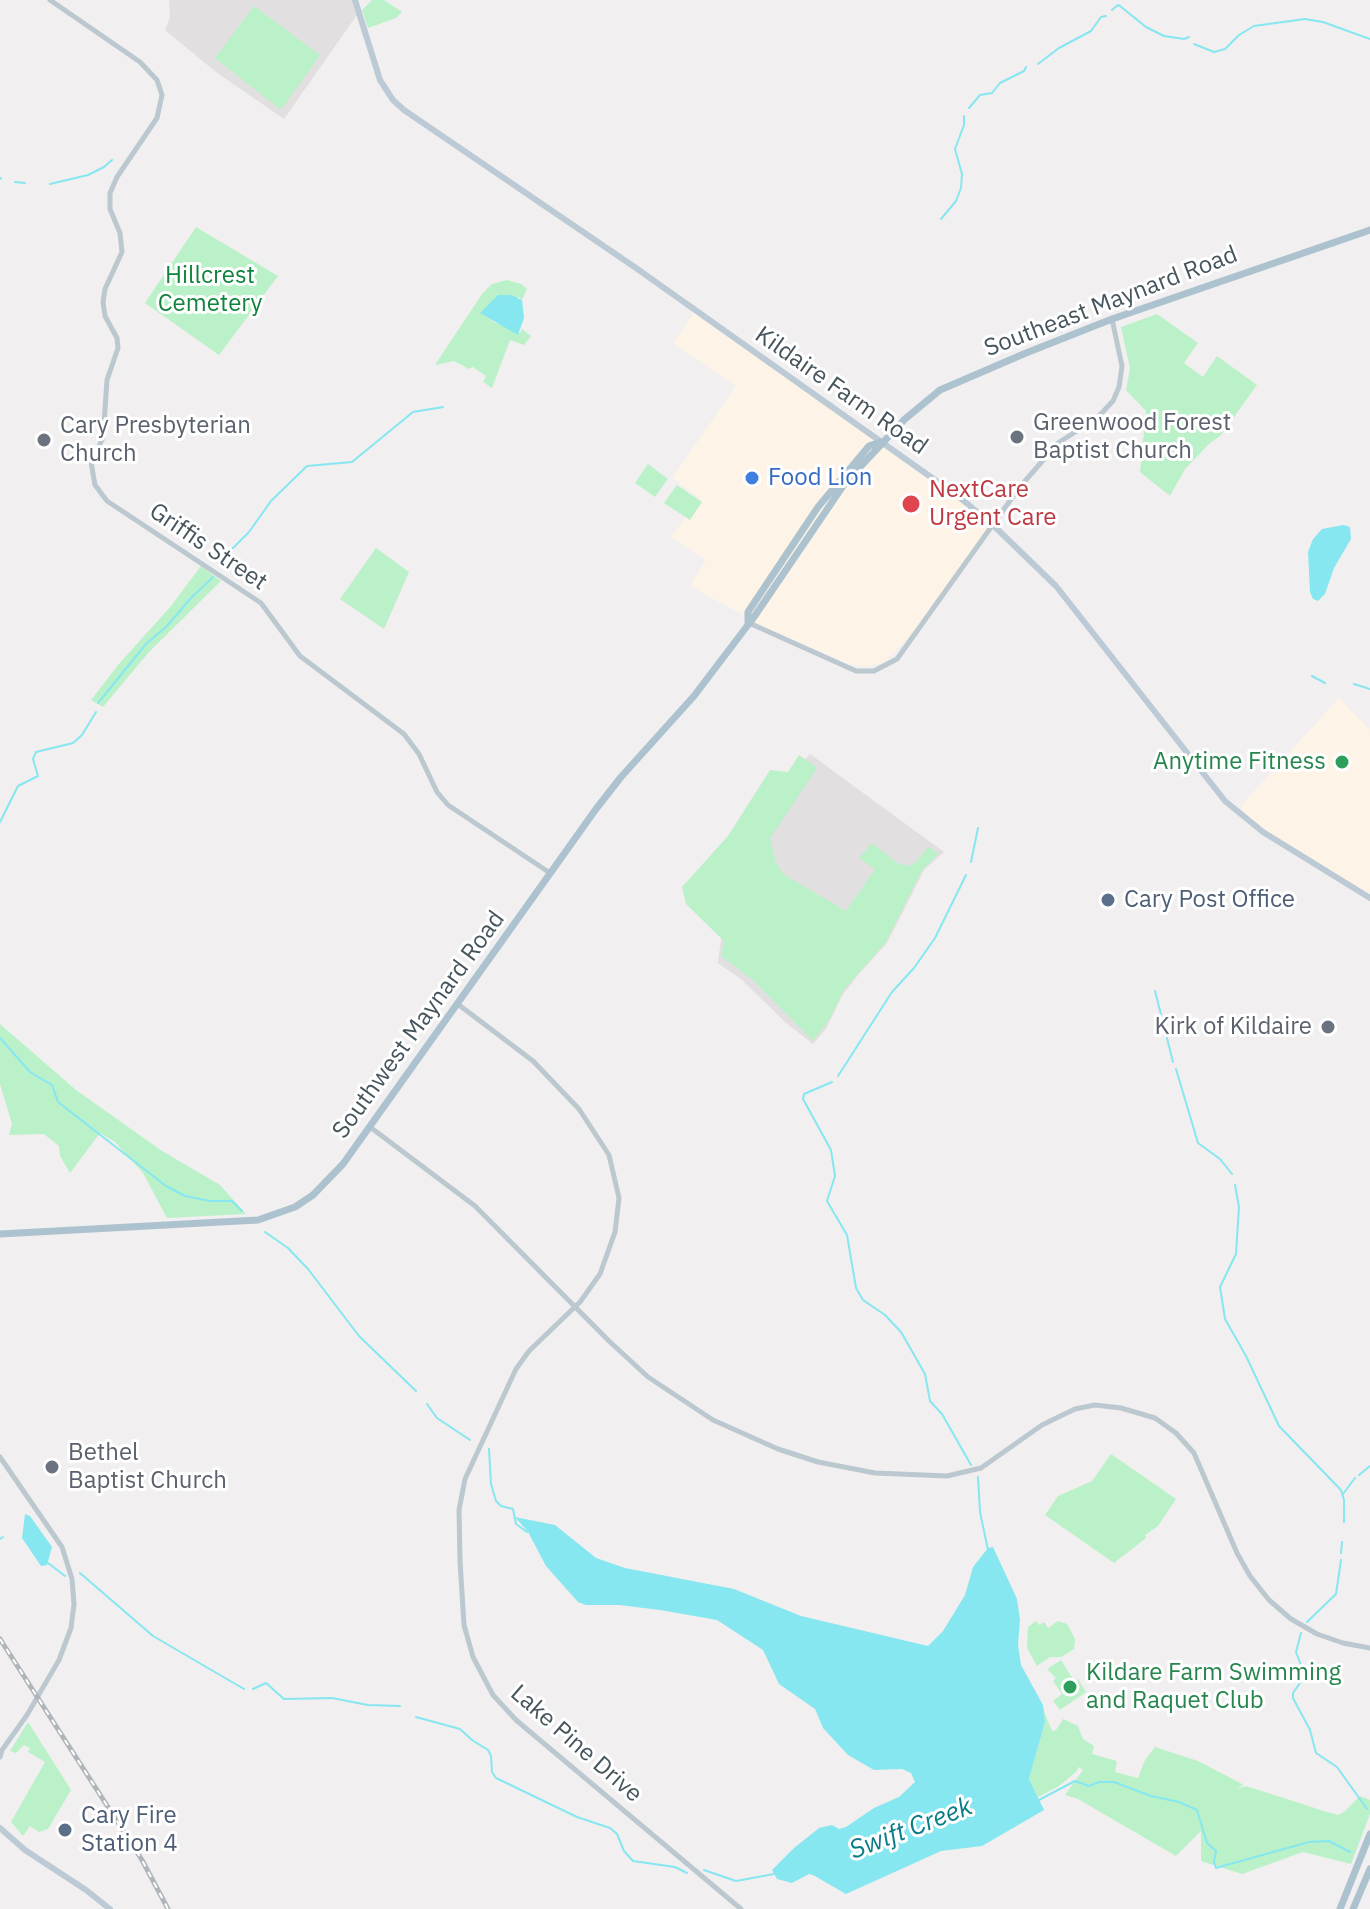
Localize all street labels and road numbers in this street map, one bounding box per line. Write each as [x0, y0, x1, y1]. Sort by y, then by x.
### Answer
street label: Southeast Maynard Road [980, 240, 1242, 364]
street label: Kildaire Farm Road [749, 321, 933, 461]
street label: Griffis Street [144, 497, 272, 597]
street label: Southwest Maynard Road [327, 906, 511, 1144]
street label: Lake Pine Drive [504, 1679, 648, 1809]

